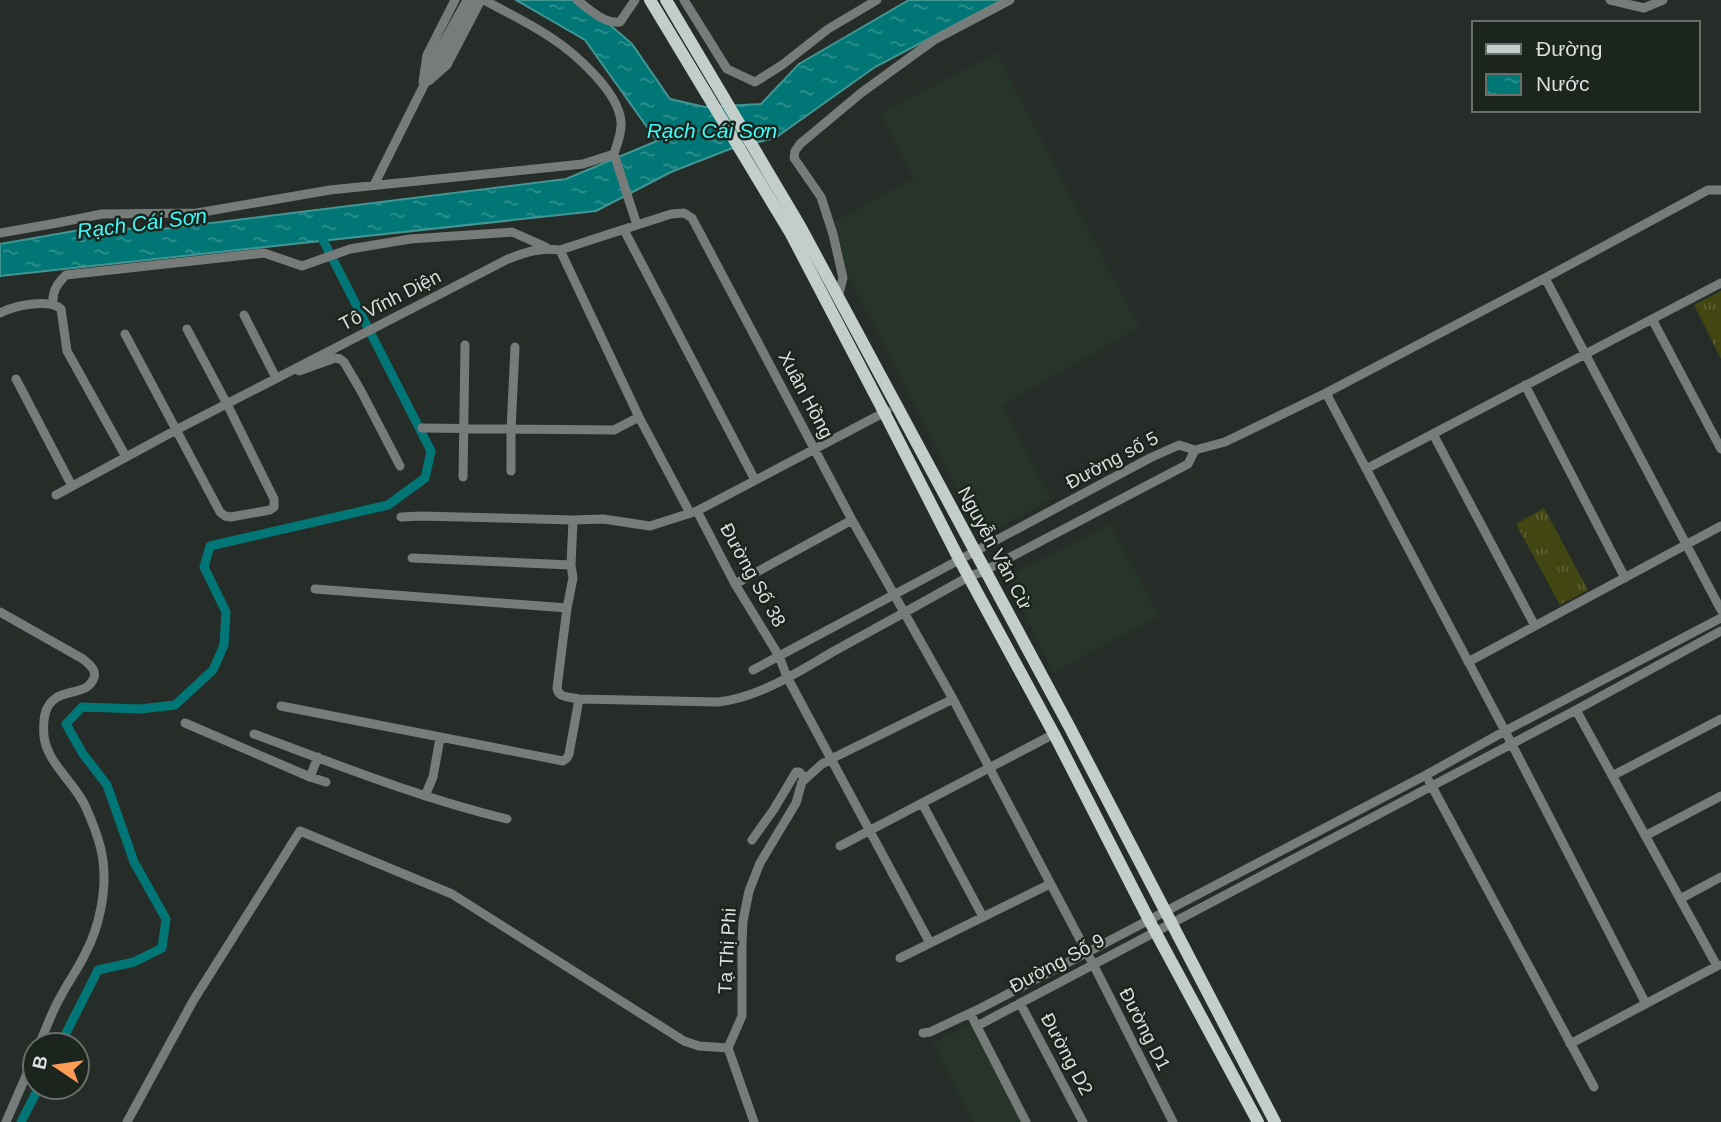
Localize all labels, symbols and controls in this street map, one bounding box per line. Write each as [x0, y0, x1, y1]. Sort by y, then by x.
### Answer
legend [1472, 21, 1700, 112]
text: Đường [1536, 37, 1602, 60]
text: Nước [1536, 72, 1590, 95]
water label: Rạch Cái Sơn [647, 119, 777, 142]
water label: Rạch Cái Sơn [76, 204, 208, 242]
street label: Tô Vĩnh Diện [336, 265, 444, 335]
street label: Xuân Hồng [774, 348, 838, 442]
street label: Đường số 5 [1062, 427, 1162, 493]
street label: Nguyễn Văn Cừ [954, 483, 1036, 613]
street label: Đường Số 38 [716, 520, 790, 630]
street label: Tạ Thị Phi [714, 907, 740, 995]
street label: Đường Số 9 [1006, 929, 1108, 997]
street label: Đường D1 [1115, 984, 1175, 1074]
street label: Đường D2 [1037, 1010, 1097, 1098]
north arrow [21, 1031, 91, 1101]
text: B [28, 1053, 52, 1071]

